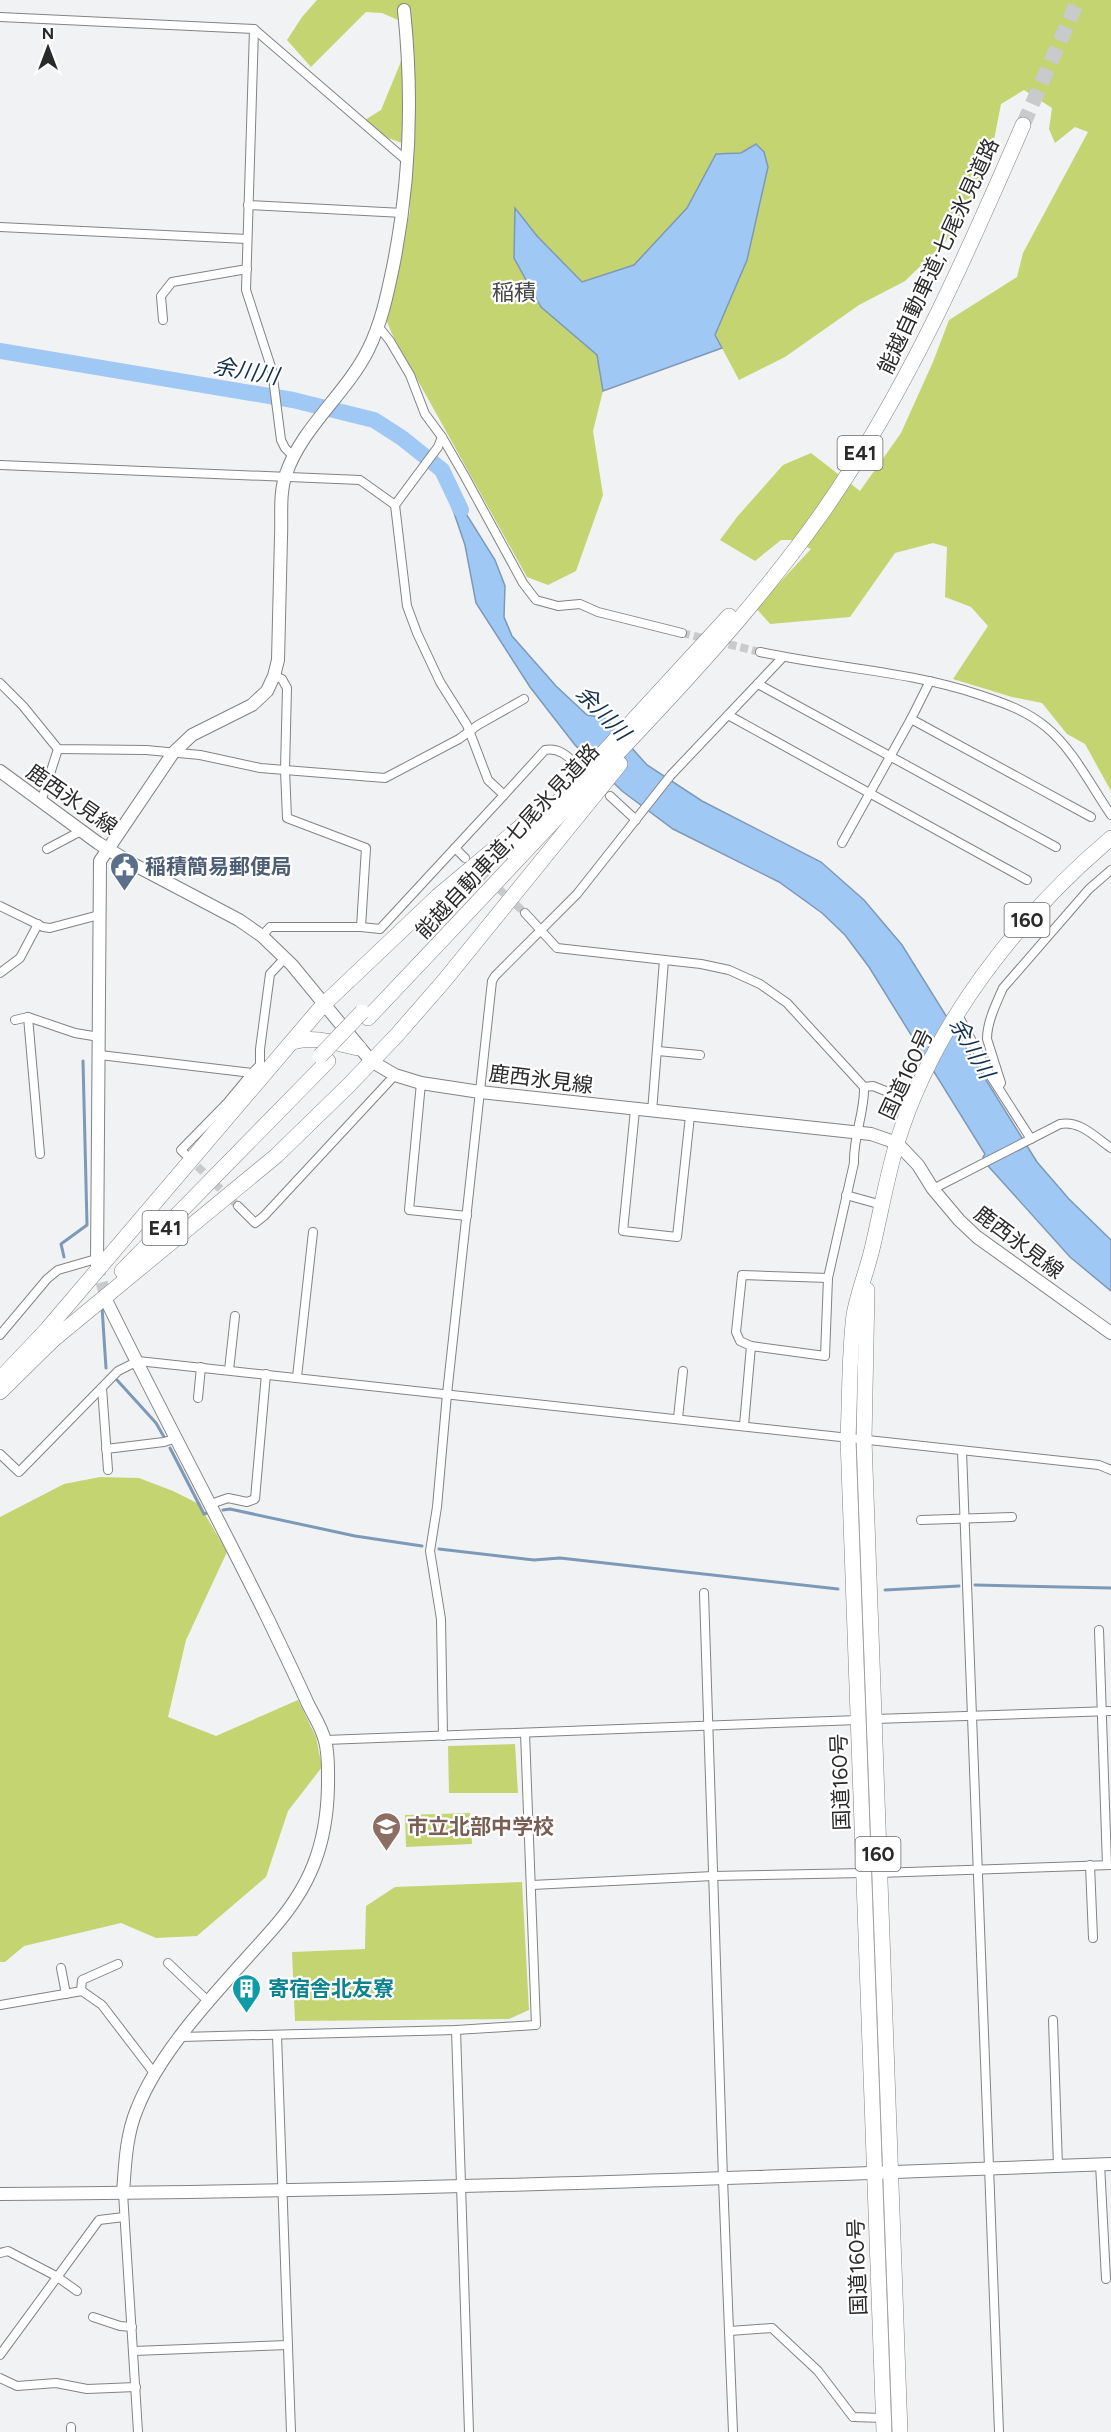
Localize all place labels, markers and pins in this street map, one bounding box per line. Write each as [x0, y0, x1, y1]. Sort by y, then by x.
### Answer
public building icon: 稲積簡易郵便局 [108, 850, 140, 892]
place label: 稲積簡易郵便局 [145, 854, 292, 879]
school or university icon: 市立北部中学校 [370, 1810, 402, 1852]
place label: 市立北部中学校 [407, 1814, 554, 1839]
building icon: 寄宿舎北友寮 [231, 1972, 263, 2014]
place label: 寄宿舎北友寮 [268, 1976, 394, 2001]

